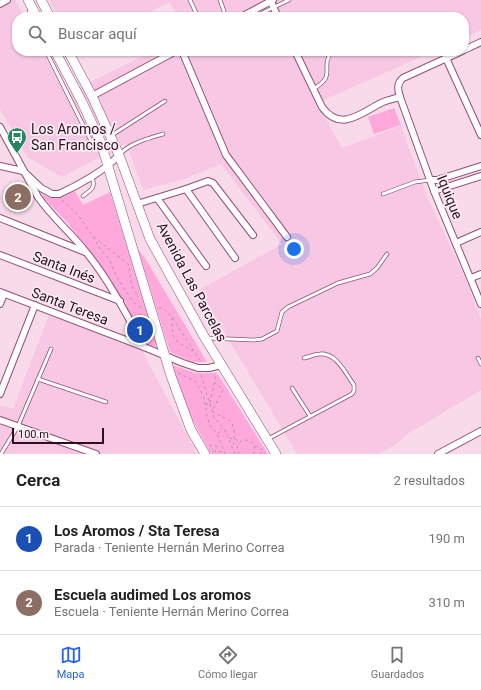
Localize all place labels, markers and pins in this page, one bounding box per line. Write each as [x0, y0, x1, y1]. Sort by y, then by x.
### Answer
place label: Los Aromos / San Francisco [31, 121, 119, 153]
bus stop icon: Los Aromos / San Francisco [6, 126, 28, 154]
pin: 2 [5, 182, 31, 212]
pin: 1 [127, 315, 153, 345]

